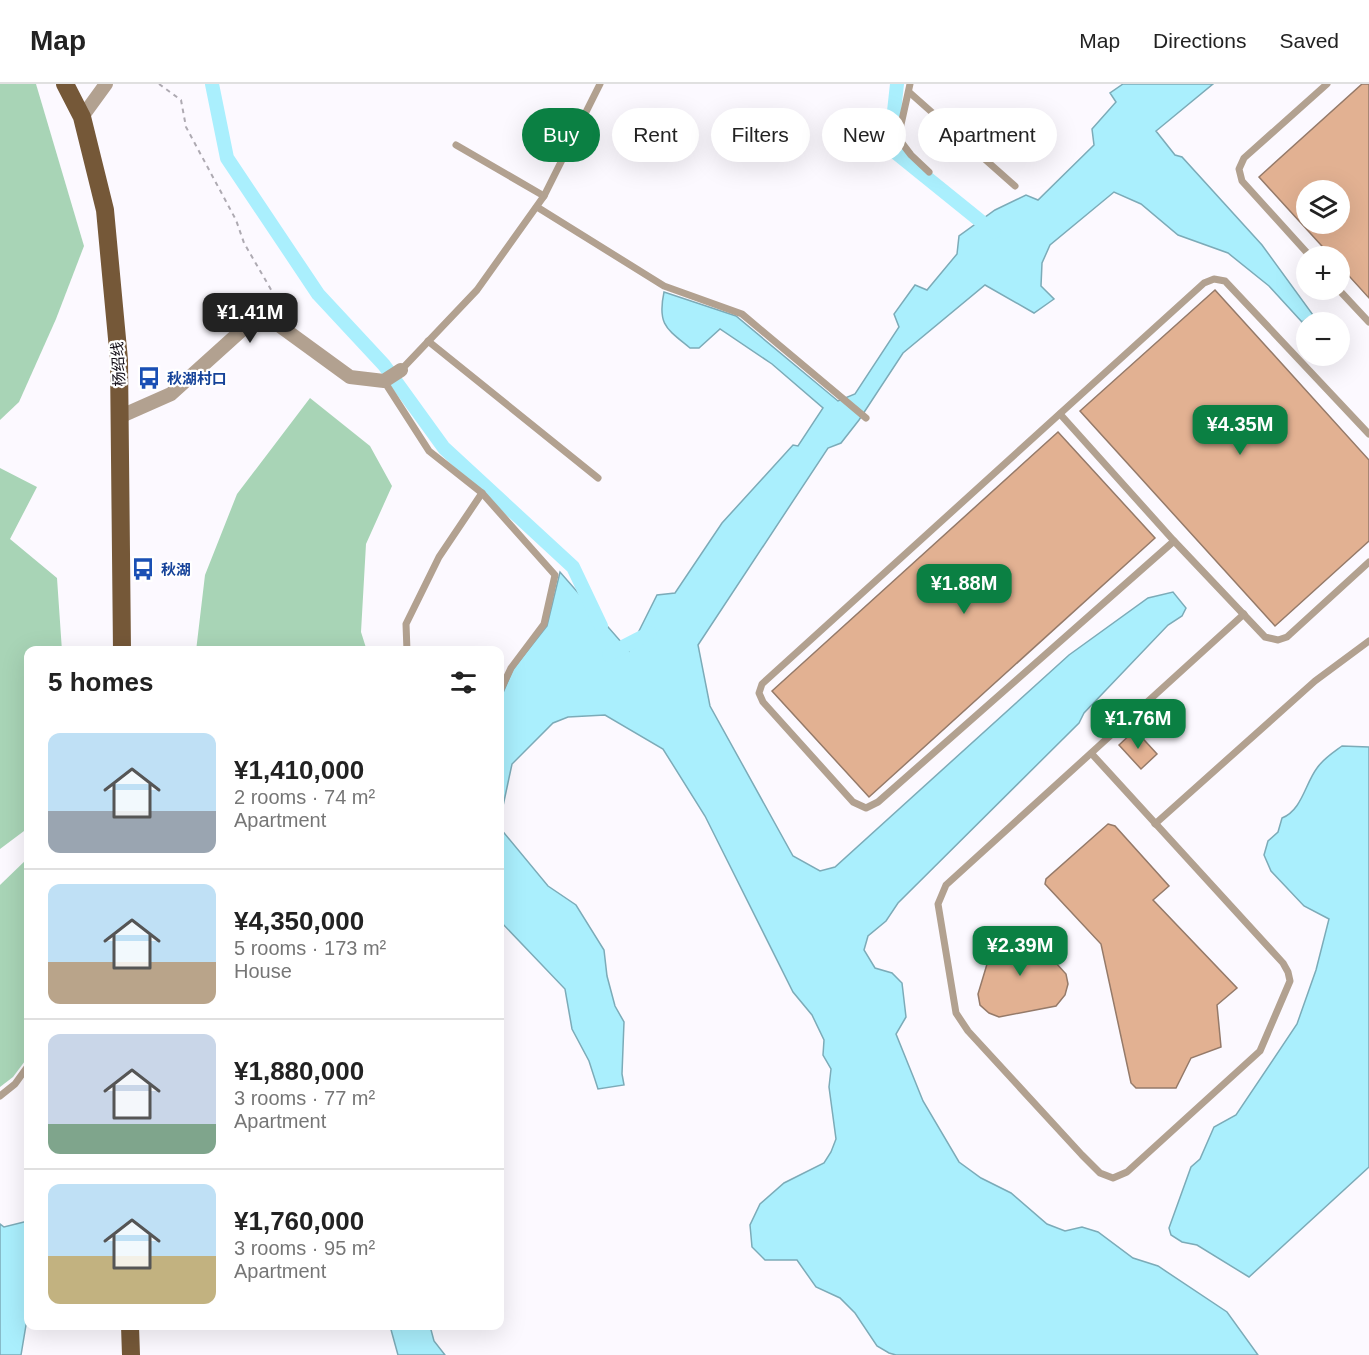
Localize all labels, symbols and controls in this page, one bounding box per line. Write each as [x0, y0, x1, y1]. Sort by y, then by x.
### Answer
text: Map [30, 25, 86, 56]
text: Map [1079, 29, 1120, 52]
text: Directions [1153, 29, 1246, 52]
text: Saved [1279, 29, 1339, 52]
chip: Buy [522, 108, 600, 162]
chip: Rent [612, 108, 699, 162]
chip: Filters [711, 108, 810, 162]
chip: New [822, 108, 906, 162]
chip: Apartment [918, 108, 1057, 162]
map controls [1296, 180, 1350, 366]
button: layers [1296, 180, 1350, 234]
button: + [1296, 246, 1350, 300]
pin: ¥1.41M [201, 293, 299, 344]
text: ¥1.41M [217, 301, 283, 323]
button: − [1296, 312, 1350, 366]
street label: 杨绍线 [108, 341, 128, 387]
bus stop icon: 秋湖村口 [136, 365, 162, 391]
place label: 秋湖村口 [167, 370, 227, 387]
pin: ¥4.35M [1191, 405, 1289, 456]
text: ¥4.35M [1207, 413, 1273, 435]
bus stop icon: 秋湖 [130, 556, 156, 582]
place label: 秋湖 [161, 561, 191, 578]
pin: ¥1.88M [915, 564, 1013, 615]
text: ¥1.88M [931, 572, 997, 594]
icon: filters [447, 666, 480, 699]
text: 5 homes [48, 667, 154, 697]
pin: ¥1.76M [1089, 699, 1187, 750]
text: ¥1.76M [1105, 707, 1171, 729]
text: ¥1,410,000 [234, 755, 364, 785]
icon: home [96, 757, 168, 829]
text: 2 rooms · 74 m² [234, 786, 375, 808]
text: Apartment [234, 809, 326, 831]
text: ¥4,350,000 [234, 906, 364, 936]
icon: home [96, 908, 168, 980]
pin: ¥2.39M [971, 926, 1069, 977]
text: ¥2.39M [987, 934, 1053, 956]
text: 5 rooms · 173 m² [234, 937, 386, 959]
text: House [234, 960, 292, 982]
text: ¥1,880,000 [234, 1056, 364, 1086]
icon: home [96, 1058, 168, 1130]
text: 3 rooms · 77 m² [234, 1087, 375, 1109]
text: Apartment [234, 1110, 326, 1132]
text: ¥1,760,000 [234, 1206, 364, 1236]
icon: home [96, 1208, 168, 1280]
text: 3 rooms · 95 m² [234, 1237, 375, 1259]
text: Apartment [234, 1260, 326, 1282]

